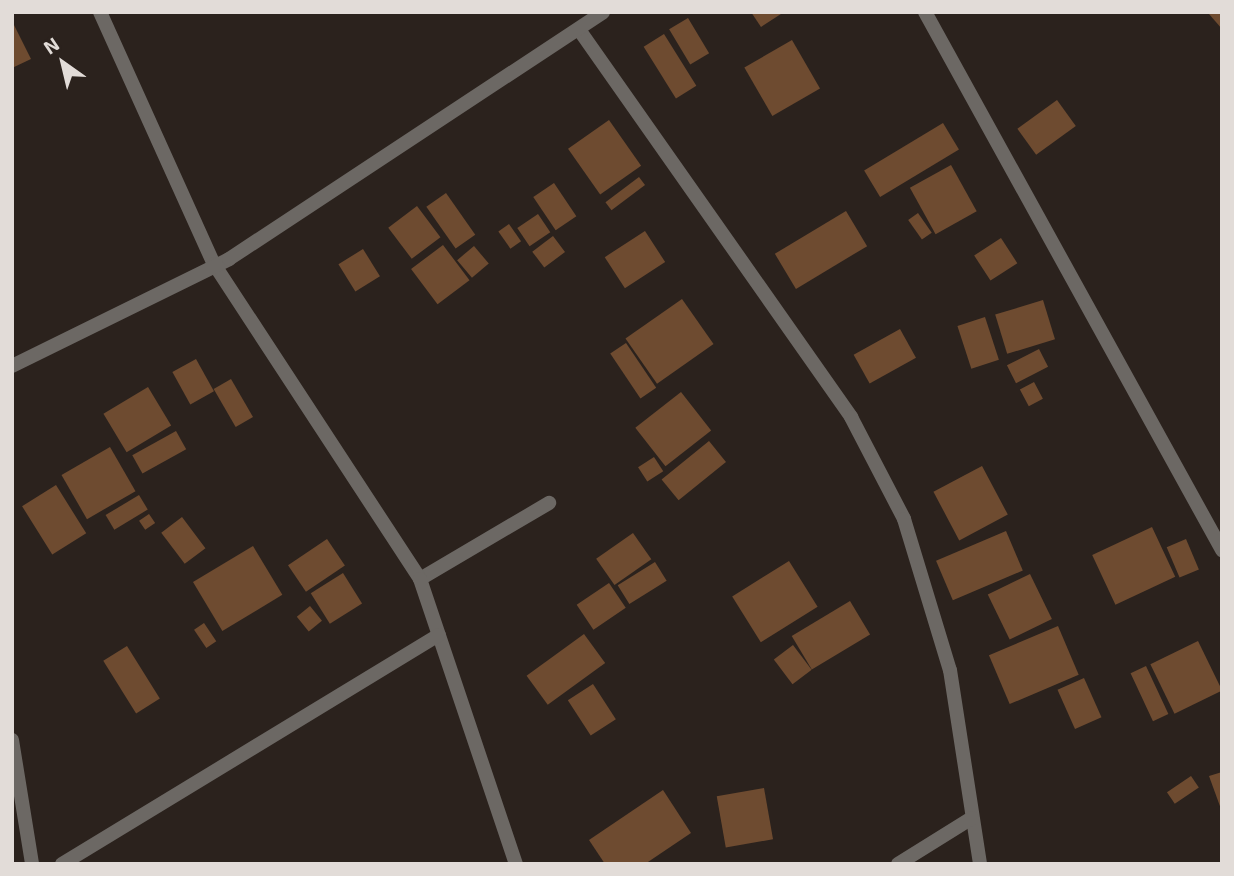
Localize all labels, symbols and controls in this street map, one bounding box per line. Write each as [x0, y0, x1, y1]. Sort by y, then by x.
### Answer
north arrow [28, 28, 98, 98]
text: N [39, 32, 63, 59]

